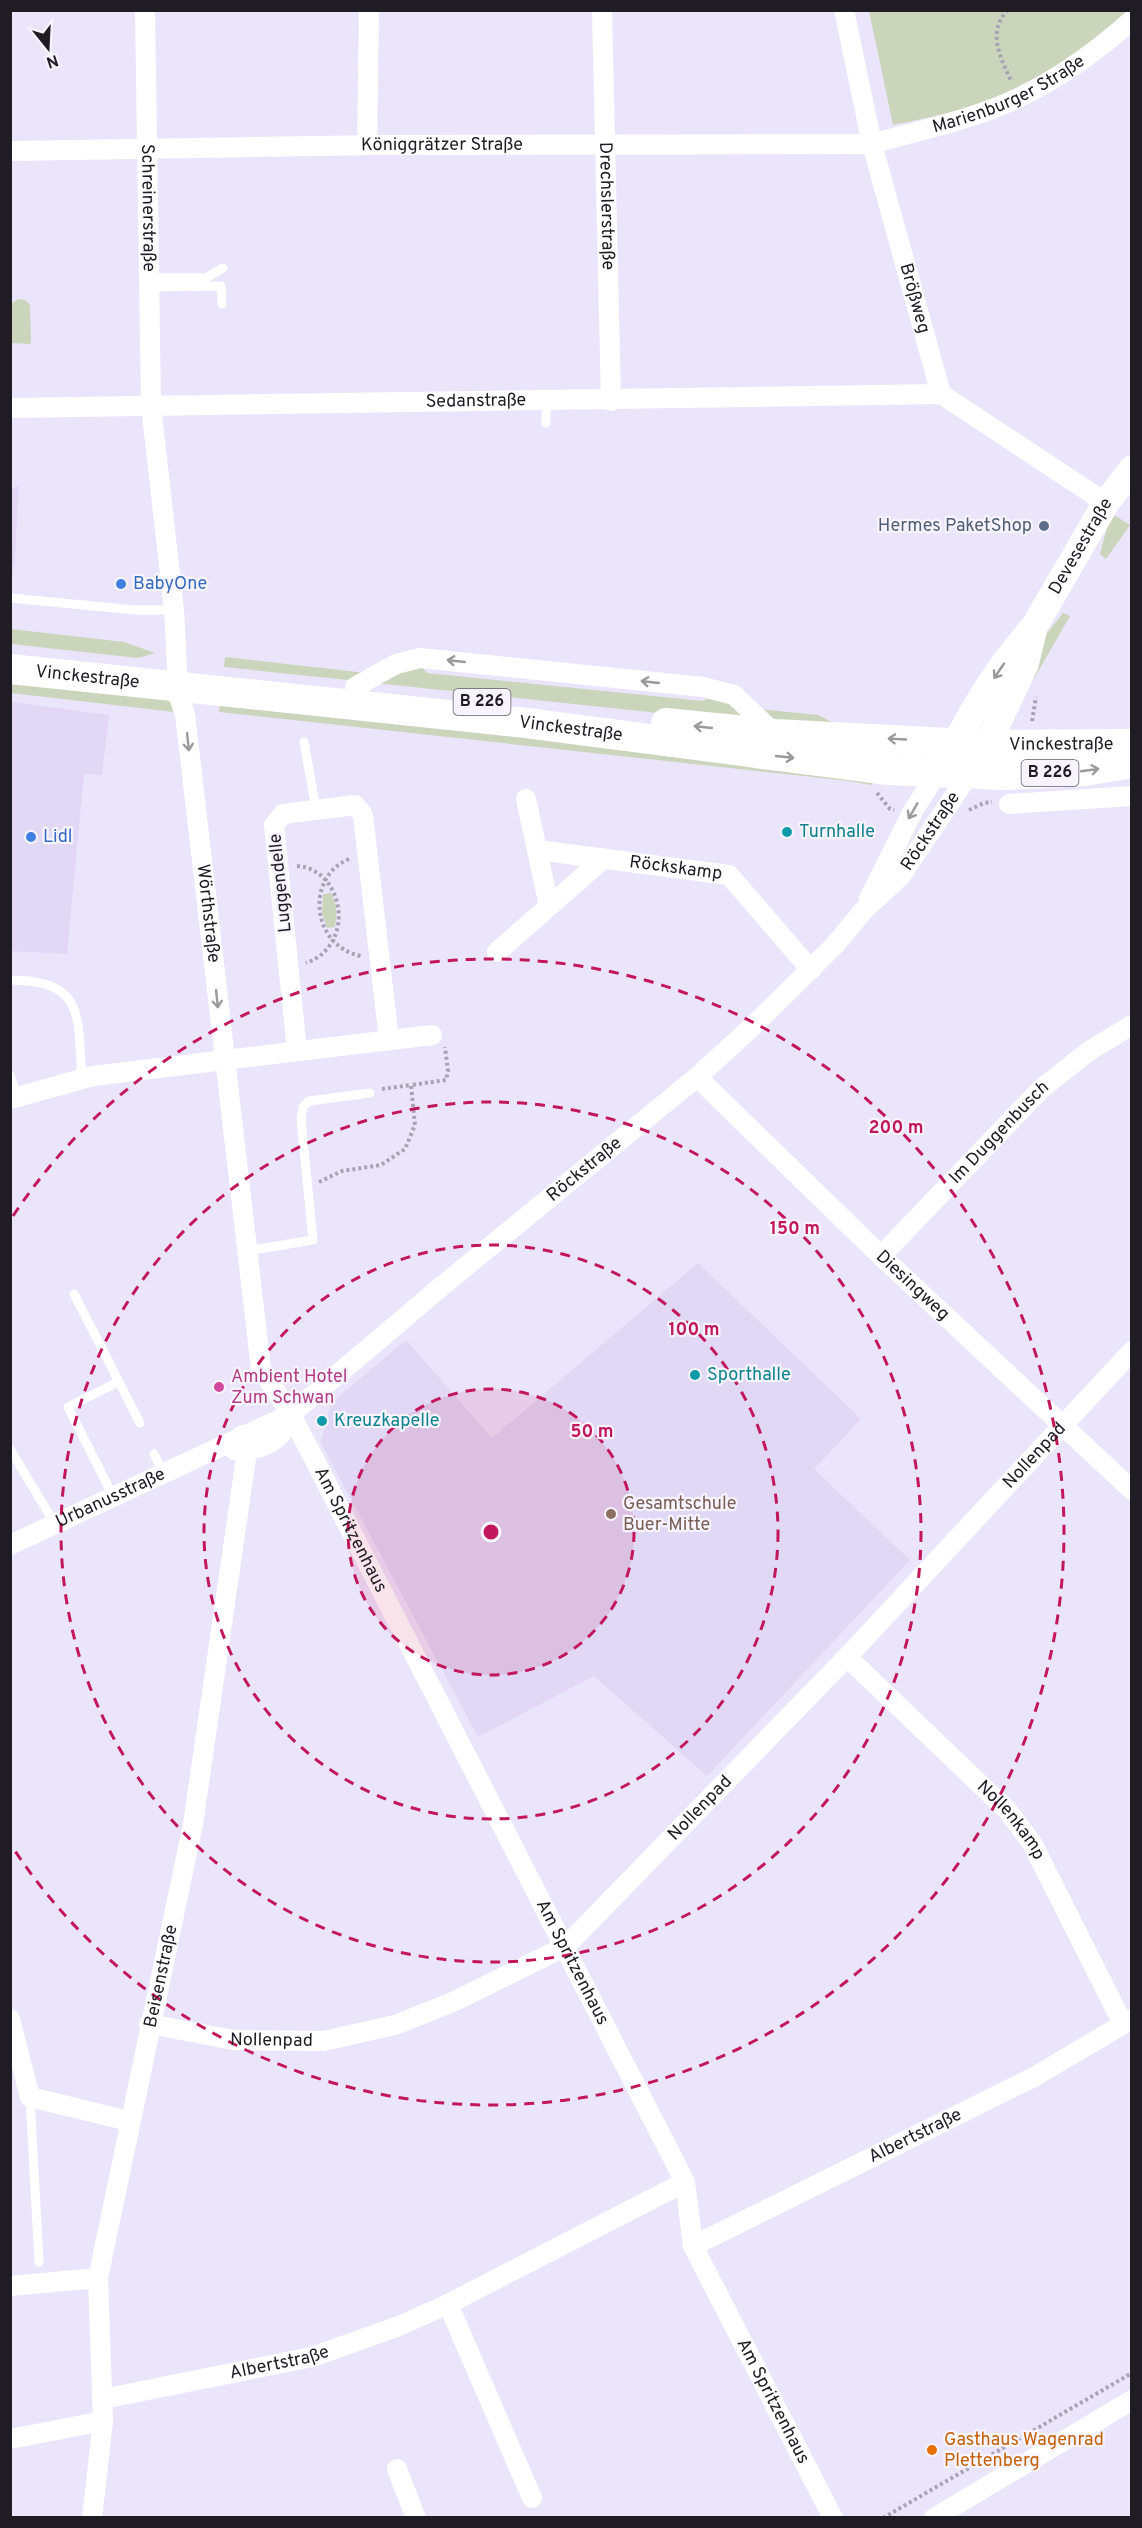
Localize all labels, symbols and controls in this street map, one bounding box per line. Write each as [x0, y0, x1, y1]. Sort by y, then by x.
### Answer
north arrow [18, 18, 78, 78]
text: N [43, 49, 61, 72]
street label: Marienburger Straße [930, 50, 1089, 139]
street label: Königgrätzer Straße [361, 133, 523, 157]
street label: Drechslerstraße [594, 142, 619, 270]
street label: Schreinerstraße [136, 144, 160, 272]
street label: Brößweg [894, 261, 935, 336]
street label: Sedanstraße [425, 389, 526, 413]
street label: Devesestraße [1044, 494, 1118, 599]
place label: Hermes PaketShop [878, 515, 1032, 538]
marker: Hermes PaketShop [1037, 519, 1051, 533]
place label: BabyOne [133, 573, 207, 596]
marker: BabyOne [114, 577, 128, 591]
one-way arrow [446, 656, 466, 667]
street label: Vinckestraße [34, 660, 141, 694]
one-way arrow [992, 662, 1005, 679]
one-way arrow [640, 676, 660, 687]
road number: B 226 [454, 689, 510, 715]
street label: Vinckestraße [518, 711, 624, 747]
one-way arrow [693, 721, 713, 732]
one-way arrow [183, 732, 194, 752]
street label: Vinckestraße [1009, 733, 1113, 756]
one-way arrow [888, 734, 907, 745]
one-way arrow [775, 752, 794, 763]
road number: B 226 [1022, 760, 1078, 786]
one-way arrow [1079, 764, 1099, 775]
street label: Röckstraße [896, 787, 965, 875]
one-way arrow [907, 802, 919, 819]
place label: Turnhalle [799, 821, 875, 844]
marker: Turnhalle [780, 825, 794, 839]
place label: Lidl [43, 826, 72, 849]
marker: Lidl [24, 830, 38, 844]
street label: Luggendelle [264, 832, 298, 934]
street label: Röckskamp [628, 851, 724, 886]
street label: Wörthstraße [191, 863, 225, 964]
one-way arrow [211, 988, 222, 1008]
street label: Im Duggenbusch [944, 1076, 1054, 1189]
text: 200 m [868, 1117, 924, 1140]
street label: Röckstraße [542, 1132, 627, 1207]
text: 150 m [770, 1218, 820, 1241]
street label: Diesingweg [871, 1245, 954, 1326]
text: 100 m [668, 1319, 720, 1342]
place label: Sporthalle [707, 1364, 791, 1387]
place label: Ambient Hotel Zum Schwan [231, 1366, 347, 1410]
marker: Sporthalle [688, 1368, 702, 1382]
marker: Ambient Hotel Zum Schwan [212, 1380, 226, 1394]
place label: Kreuzkapelle [334, 1410, 439, 1433]
marker: Kreuzkapelle [315, 1414, 329, 1428]
street label: Nollenpad [998, 1418, 1071, 1494]
text: 50 m [570, 1421, 614, 1444]
street label: Urbanusstraße [52, 1463, 169, 1534]
street label: Am Spritzenhaus [309, 1463, 392, 1597]
place label: Gesamtschule Buer-Mitte [623, 1493, 736, 1537]
marker: Gesamtschule Buer-Mitte [604, 1507, 618, 1521]
centre of rings [481, 1522, 501, 1542]
street label: Nollenpad [663, 1770, 737, 1846]
street label: Nollenkamp [972, 1776, 1050, 1864]
street label: Am Spritzenhaus [531, 1896, 614, 2029]
street label: Beisenstraße [139, 1923, 183, 2030]
street label: Nollenpad [230, 2028, 313, 2052]
street label: Albertstraße [865, 2103, 966, 2169]
street label: Am Spritzenhaus [731, 2335, 815, 2468]
street label: Albertstraße [228, 2340, 332, 2385]
place label: Gasthaus Wagenrad Plettenberg [944, 2429, 1104, 2473]
marker: Gasthaus Wagenrad Plettenberg [925, 2443, 939, 2457]

